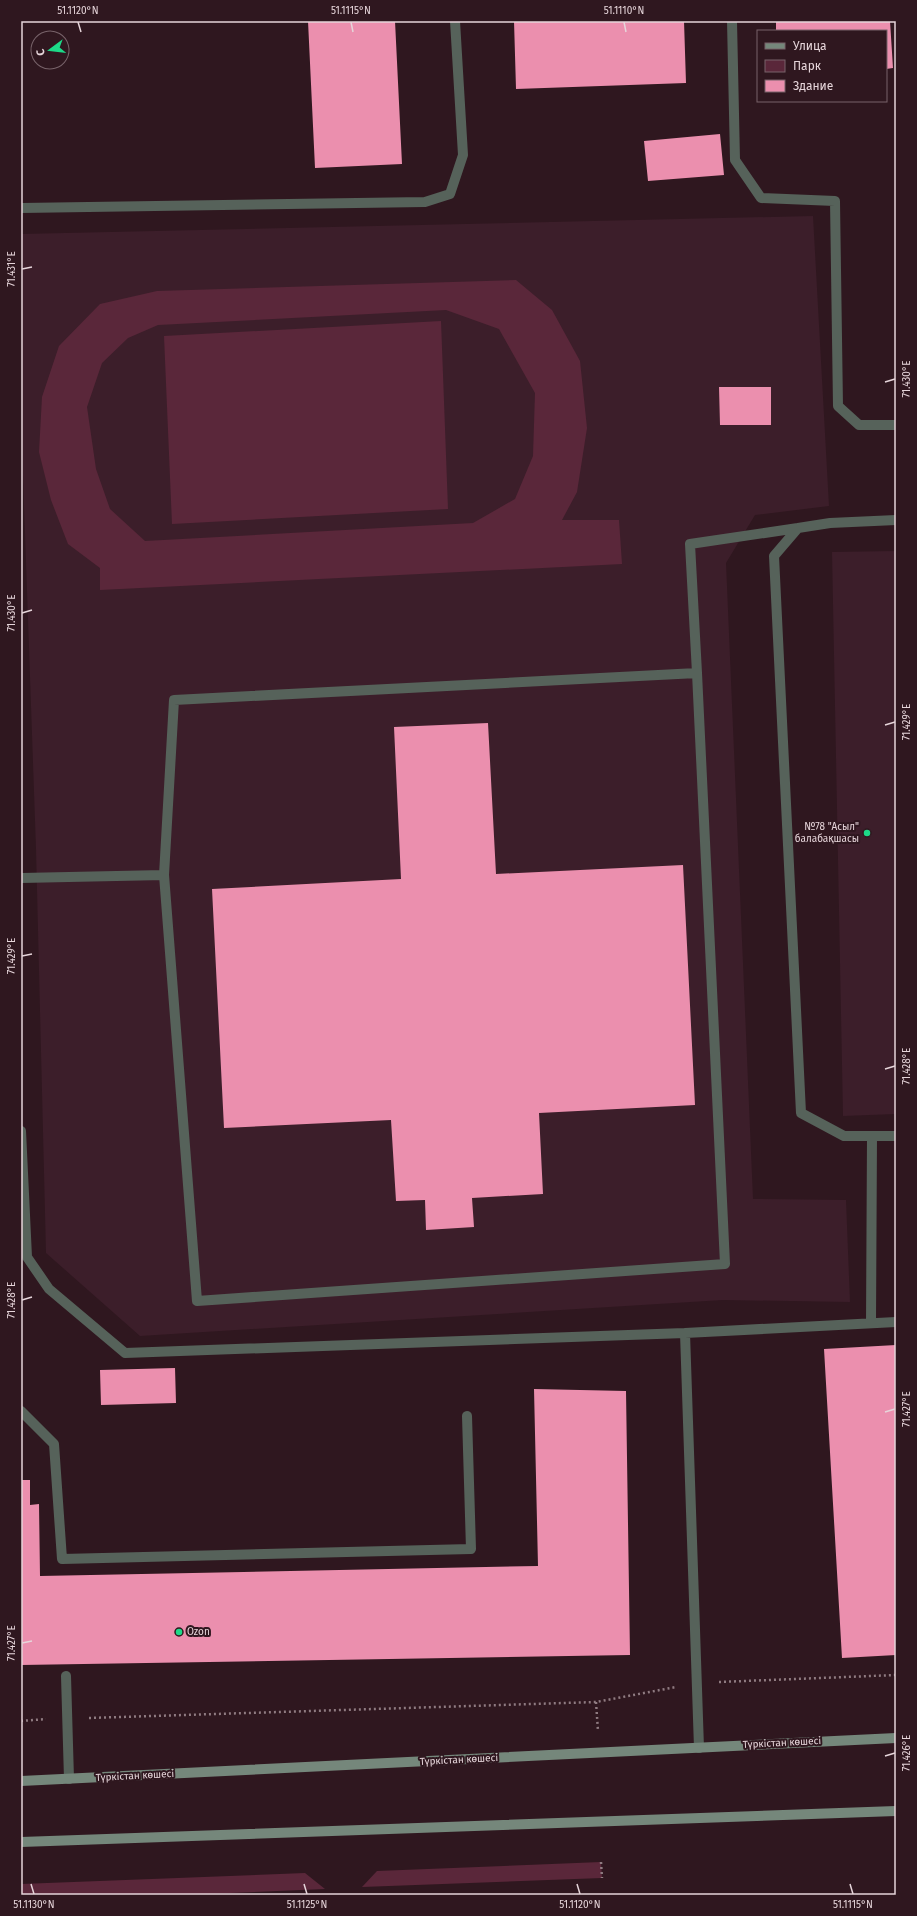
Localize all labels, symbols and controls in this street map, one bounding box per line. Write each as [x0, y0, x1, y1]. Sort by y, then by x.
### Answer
text: 51.1120°N [57, 5, 99, 17]
text: 51.1115°N [331, 5, 371, 17]
text: 51.1110°N [604, 5, 644, 17]
north arrow [30, 30, 70, 70]
legend [757, 30, 887, 102]
text: Улица [793, 39, 827, 53]
text: С [34, 47, 48, 57]
text: Парк [793, 59, 822, 73]
text: Здание [793, 79, 833, 93]
text: 71.431°E [6, 251, 18, 287]
text: 71.430°E [901, 361, 913, 397]
text: 71.430°E [6, 595, 18, 631]
text: 71.429°E [901, 704, 913, 740]
place label: №78 "Асыл" балабақшасы [795, 821, 859, 845]
marker: №78 "Асыл" балабақшасы [862, 828, 872, 838]
text: 71.429°E [6, 938, 18, 974]
text: 71.428°E [901, 1048, 913, 1084]
text: 71.428°E [6, 1282, 18, 1318]
text: 71.427°E [901, 1391, 913, 1427]
text: 71.427°E [6, 1625, 18, 1661]
place label: Ozon [187, 1626, 210, 1638]
marker: Ozon [174, 1627, 184, 1637]
street label: Түркістан көшесі [742, 1734, 822, 1751]
text: 71.426°E [901, 1735, 913, 1771]
street label: Түркістан көшесі [419, 1751, 499, 1768]
street label: Түркістан көшесі [95, 1767, 175, 1784]
text: 51.1130°N [13, 1899, 55, 1911]
text: 51.1125°N [287, 1899, 327, 1911]
text: 51.1120°N [559, 1899, 601, 1911]
text: 51.1115°N [833, 1899, 873, 1911]

